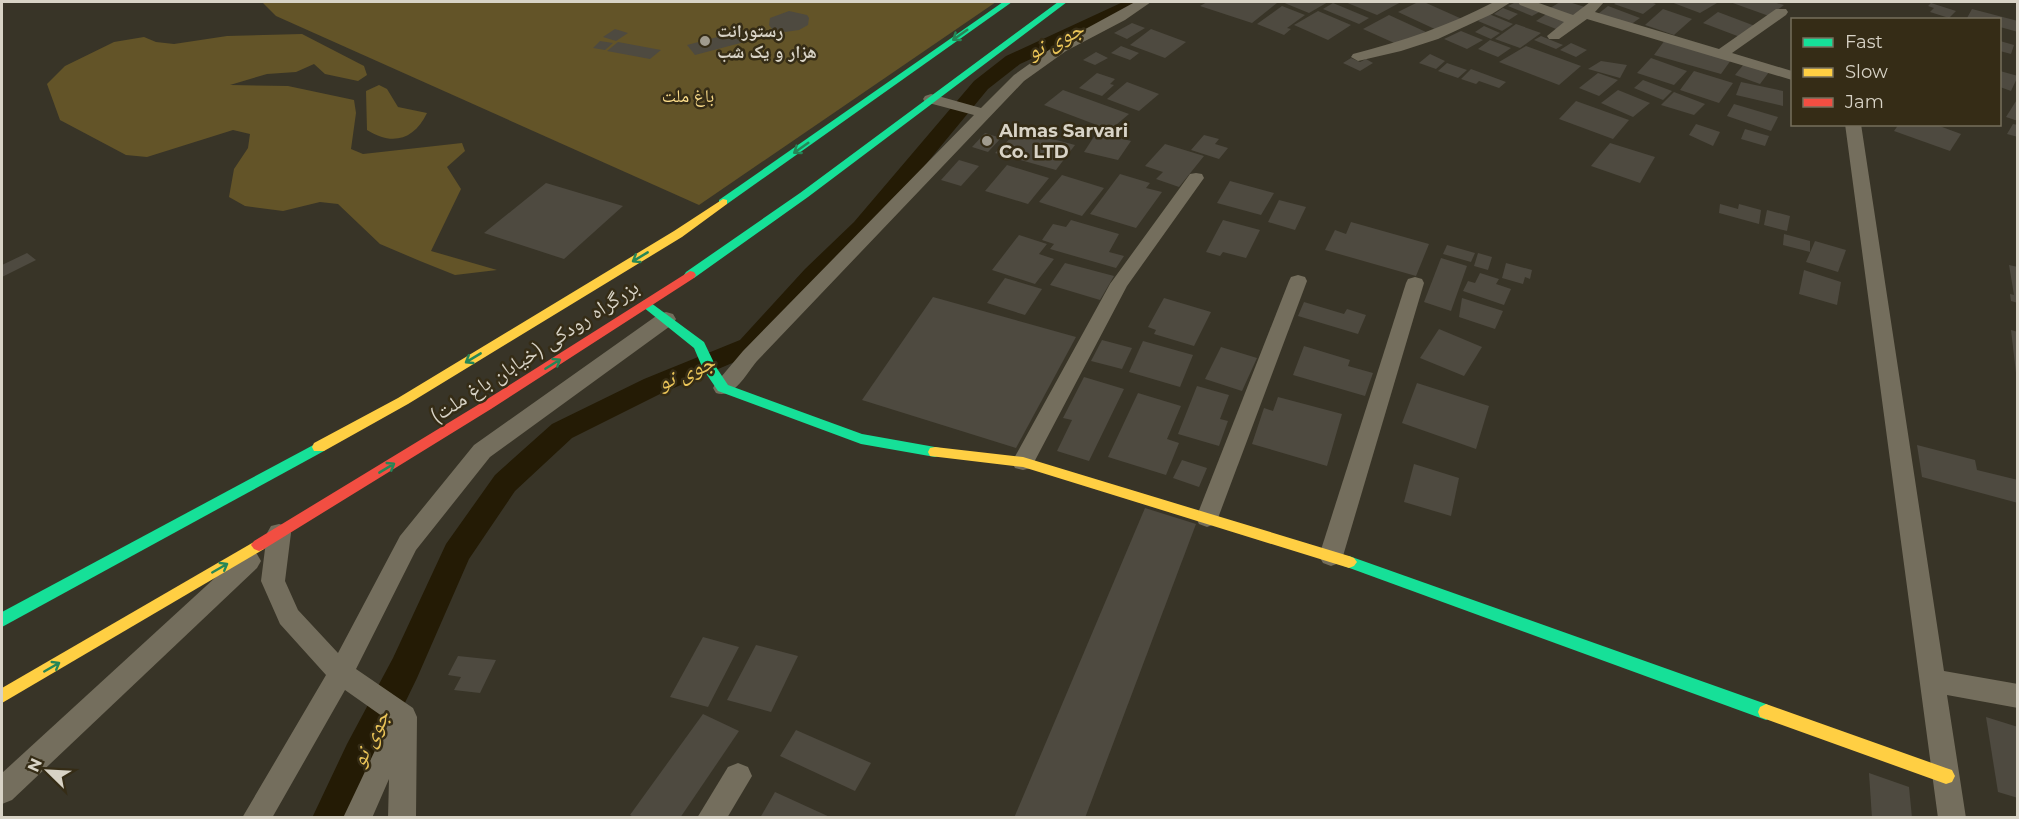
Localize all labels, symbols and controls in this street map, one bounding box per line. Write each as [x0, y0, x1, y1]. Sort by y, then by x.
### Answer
water label: جوی نو [1021, 14, 1089, 66]
legend [1791, 18, 2001, 126]
place label: رستورانت هزار و یک شب [717, 20, 817, 63]
one-way arrow [952, 29, 968, 41]
text: Fast [1845, 31, 1883, 53]
marker: رستورانت هزار و یک شب [698, 34, 712, 48]
text: Slow [1845, 61, 1888, 83]
park label: باغ ملت [662, 85, 714, 107]
text: Jam [1844, 91, 1884, 113]
place label: Almas Sarvari Co. LTD [998, 120, 1128, 163]
marker: Almas Sarvari Co. LTD [980, 134, 994, 148]
one-way arrow [793, 142, 809, 154]
one-way arrow [632, 252, 649, 264]
street label: بزرگراه رودکی (خیابان باغ ملت) [425, 274, 644, 429]
water label: جوی نو [652, 347, 720, 397]
one-way arrow [465, 353, 482, 365]
one-way arrow [544, 358, 561, 370]
one-way arrow [378, 461, 395, 473]
one-way arrow [211, 561, 228, 573]
one-way arrow [43, 660, 60, 672]
water label: جوی نو [344, 704, 396, 772]
north arrow [18, 741, 78, 801]
text: N [23, 755, 46, 775]

